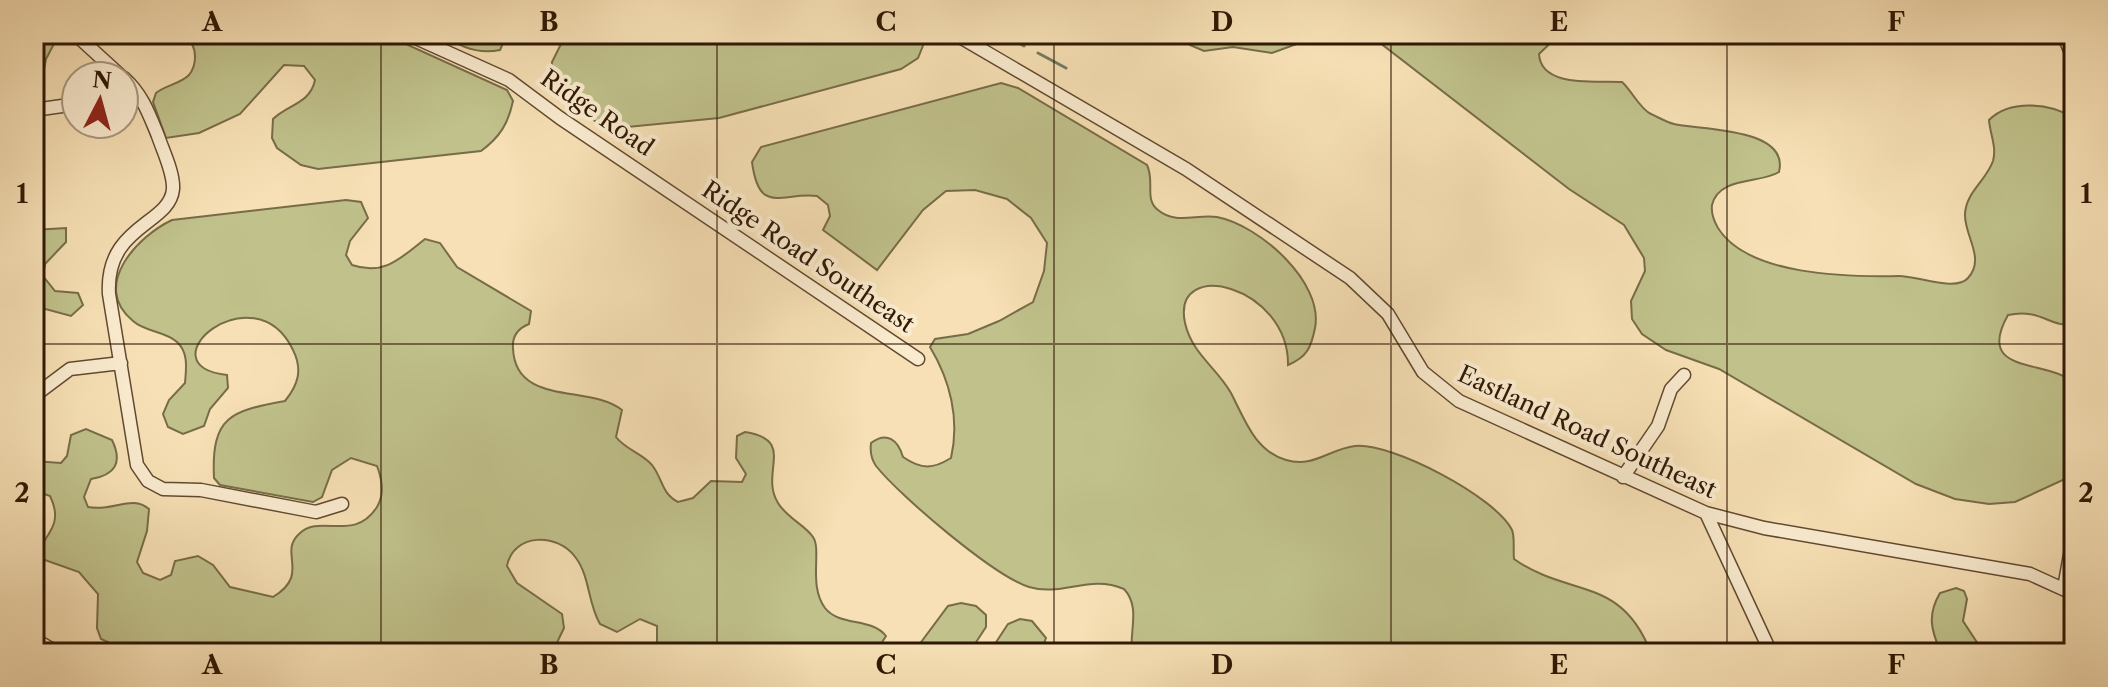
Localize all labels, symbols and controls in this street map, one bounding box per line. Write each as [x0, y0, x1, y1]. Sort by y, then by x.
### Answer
text: A [201, 6, 223, 38]
text: B [539, 6, 559, 38]
text: C [876, 6, 896, 38]
text: D [1211, 6, 1233, 38]
text: E [1550, 6, 1568, 38]
text: F [1887, 6, 1905, 38]
north arrow [60, 60, 140, 140]
street label: Ridge Road [535, 63, 660, 162]
text: N [91, 66, 113, 95]
street label: Ridge Road Southeast [697, 175, 920, 339]
text: 1 [16, 178, 28, 210]
text: 1 [2080, 178, 2092, 210]
street label: Eastland Road Southeast [1453, 359, 1722, 504]
text: 2 [14, 477, 30, 509]
text: 2 [2078, 477, 2094, 509]
text: A [201, 649, 223, 681]
text: B [539, 649, 559, 681]
text: C [876, 649, 896, 681]
text: D [1211, 649, 1233, 681]
text: E [1550, 649, 1568, 681]
text: F [1887, 649, 1905, 681]

